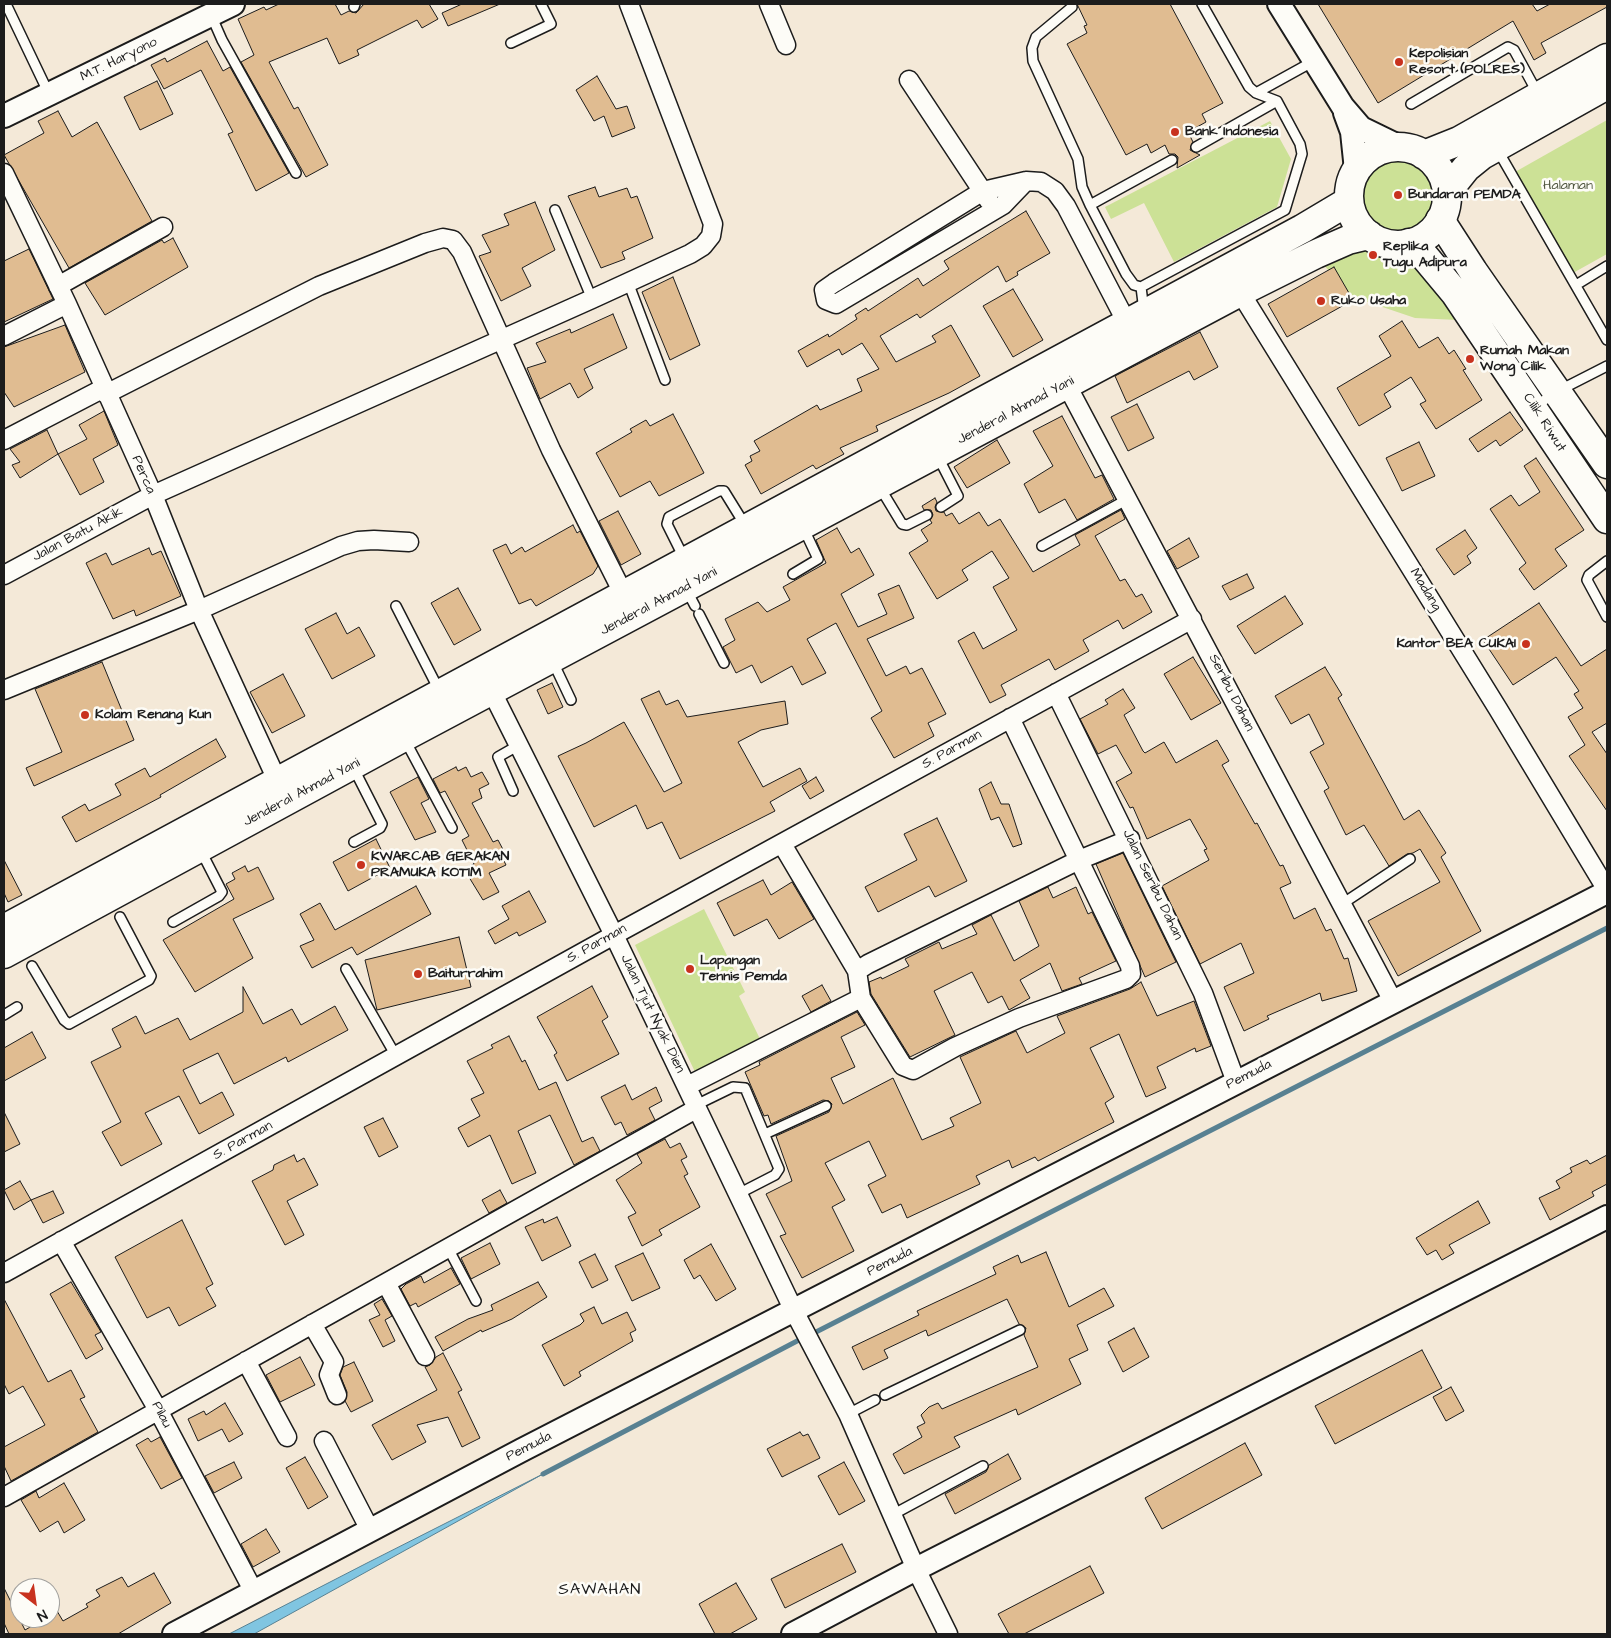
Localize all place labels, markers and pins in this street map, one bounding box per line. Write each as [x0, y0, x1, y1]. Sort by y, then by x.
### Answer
place label: Kepolisian Resort (POLRES) [1409, 46, 1525, 78]
marker: Kepolisian Resort (POLRES) [1393, 56, 1405, 68]
place label: Bank Indonesia [1185, 124, 1278, 140]
marker: Bank Indonesia [1169, 126, 1181, 138]
place label: Bundaran PEMDA [1408, 187, 1521, 203]
marker: Bundaran PEMDA [1392, 189, 1404, 201]
place label: Replika Tugu Adipura [1383, 239, 1467, 272]
marker: Replika Tugu Adipura [1367, 249, 1379, 261]
place label: Ruko Usaha [1331, 293, 1406, 309]
marker: Ruko Usaha [1315, 295, 1327, 307]
place label: Rumah Makan Wong Cilik [1480, 343, 1569, 376]
marker: Rumah Makan Wong Cilik [1464, 353, 1476, 365]
place label: Kantor BEA CUKAI [1396, 636, 1516, 652]
marker: Kantor BEA CUKAI [1520, 638, 1532, 650]
place label: Kolam Renang Kun [95, 707, 211, 723]
marker: Kolam Renang Kun [79, 709, 91, 721]
place label: KWARCAB GERAKAN PRAMUKA KOTIM [371, 849, 509, 882]
marker: KWARCAB GERAKAN PRAMUKA KOTIM [355, 859, 367, 871]
place label: Lapangan Tennis Pemda [700, 953, 787, 986]
marker: Lapangan Tennis Pemda [684, 963, 696, 975]
place label: Baiturrahim [428, 966, 502, 982]
marker: Baiturrahim [412, 968, 424, 980]

